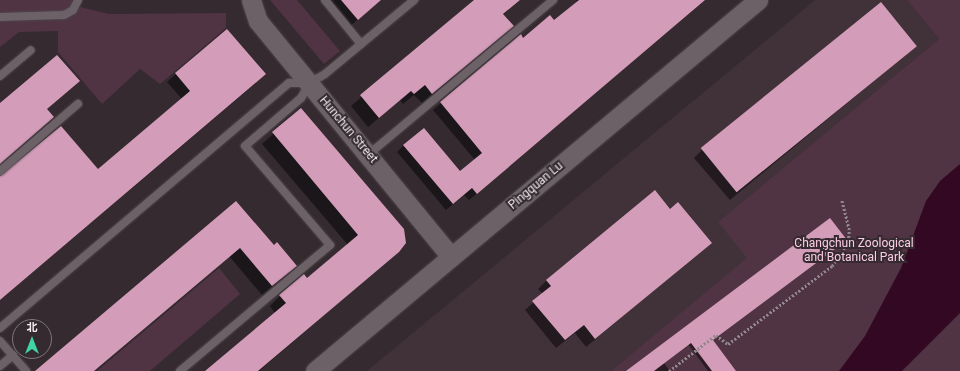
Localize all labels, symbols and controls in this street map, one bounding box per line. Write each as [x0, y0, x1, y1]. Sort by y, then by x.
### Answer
street label: Hunchun Street [316, 94, 380, 166]
street label: Pingquan Lu [506, 159, 566, 213]
park label: Changchun Zoological and Botanical Park [794, 237, 914, 265]
north arrow [12, 319, 52, 359]
text: 北 [27, 321, 38, 334]

